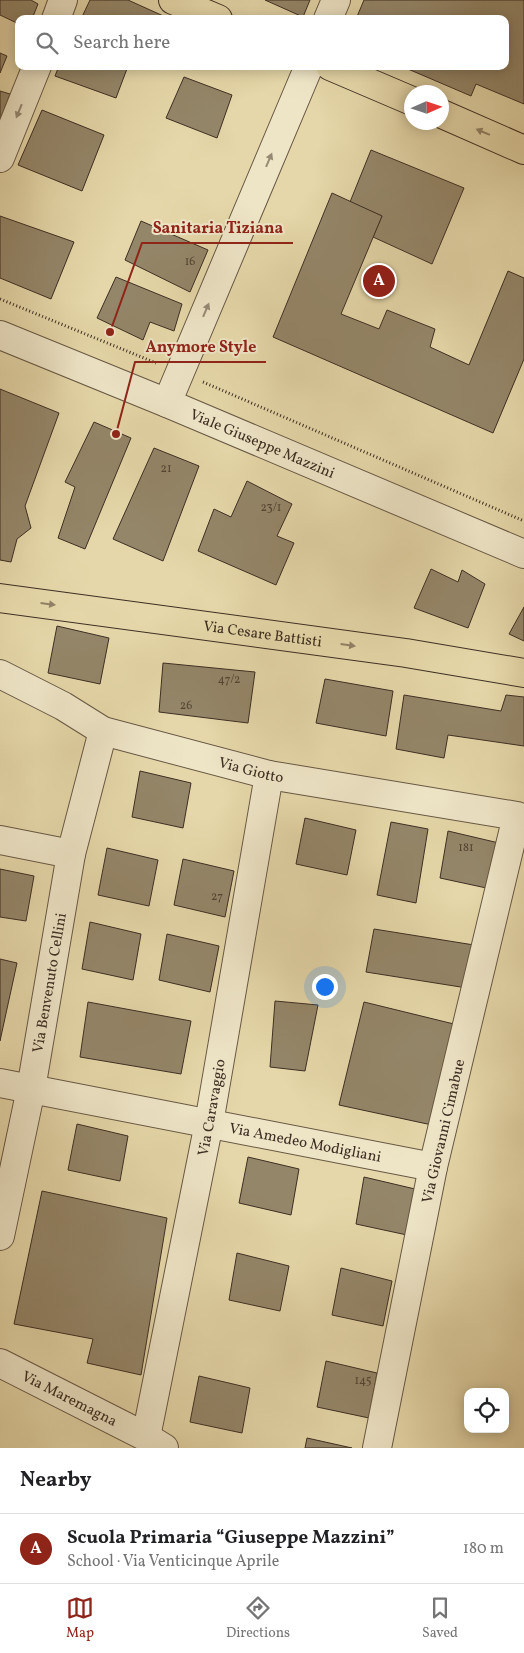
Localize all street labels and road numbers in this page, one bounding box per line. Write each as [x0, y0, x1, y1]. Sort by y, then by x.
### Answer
street label: Viale Giuseppe Mazzini [186, 405, 338, 485]
street label: Via Cesare Battisti [202, 617, 323, 653]
street label: Via Giotto [216, 753, 285, 789]
street label: Via Benvenuto Cellini [28, 911, 73, 1055]
street label: Via Caravaggio [194, 1057, 232, 1158]
street label: Via Giovanni Cimabue [418, 1057, 471, 1206]
street label: Via Amedeo Modigliani [227, 1119, 383, 1169]
street label: Via Maremagna [18, 1367, 120, 1433]

